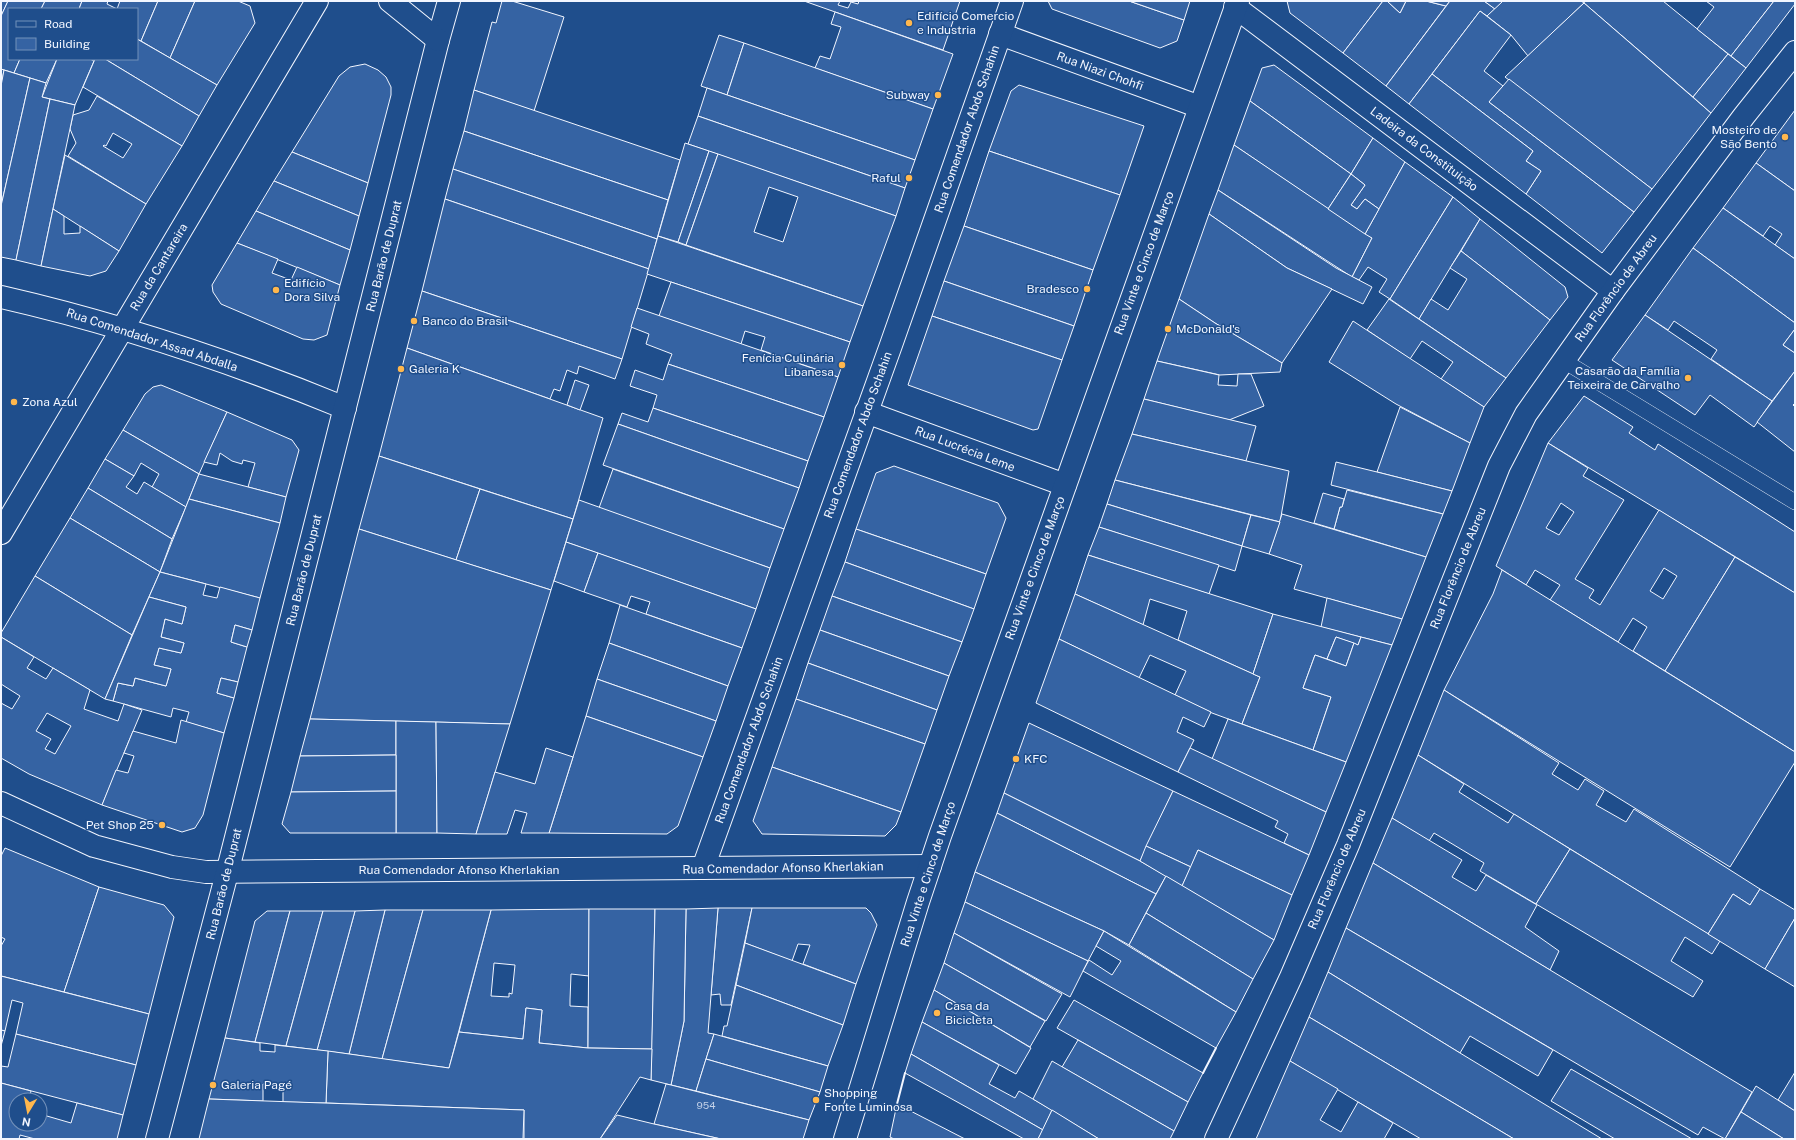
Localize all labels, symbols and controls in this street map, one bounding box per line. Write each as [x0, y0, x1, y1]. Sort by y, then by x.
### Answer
legend [8, 8, 138, 60]
place label: Edifício Comercio e Industria [917, 9, 1014, 37]
text: Road [44, 17, 72, 31]
marker: Edifício Comercio e Industria [904, 18, 914, 28]
text: Building [44, 37, 90, 51]
street label: Rua Comendador Abdo Schahin [932, 43, 1002, 215]
street label: Rua Niazi Chohfi [1055, 49, 1145, 93]
place label: Subway [886, 88, 931, 102]
marker: Subway [933, 90, 943, 100]
street label: Ladeira da Constituição [1368, 104, 1481, 194]
place label: Mosteiro de São Bento [1711, 123, 1777, 151]
marker: Mosteiro de São Bento [1780, 132, 1790, 142]
place label: Raful [871, 171, 901, 185]
marker: Raful [904, 173, 914, 183]
street label: Rua Vinte e Cinco de Março [1111, 189, 1177, 337]
street label: Rua Barão de Duprat [363, 198, 405, 313]
street label: Rua da Cantareira [127, 221, 191, 313]
street label: Rua Florêncio de Abreu [1572, 231, 1660, 345]
place label: Edifício Dora Silva [284, 276, 340, 304]
place label: Bradesco [1027, 282, 1079, 296]
marker: Bradesco [1082, 284, 1092, 294]
marker: Edifício Dora Silva [271, 285, 281, 295]
street label: Rua Comendador Assad Abdalla [65, 306, 239, 374]
place label: Banco do Brasil [422, 314, 509, 328]
marker: Banco do Brasil [409, 316, 419, 326]
place label: McDonald's [1176, 322, 1240, 336]
marker: McDonald's [1163, 324, 1173, 334]
street label: Rua Comendador Abdo Schahin [821, 350, 895, 520]
place label: Fenícia Culinária Libanesa [742, 351, 834, 379]
marker: Fenícia Culinária Libanesa [837, 360, 847, 370]
place label: Galeria K [409, 362, 460, 376]
marker: Galeria K [396, 364, 406, 374]
place label: Casarão da Família Teixeira de Carvalho [1567, 364, 1680, 392]
marker: Casarão da Família Teixeira de Carvalho [1683, 373, 1693, 383]
place label: Zona Azul [22, 395, 78, 409]
marker: Zona Azul [9, 397, 19, 407]
street label: Rua Lucrécia Leme [913, 423, 1017, 475]
street label: Rua Vinte e Cinco de Março [1002, 494, 1068, 642]
street label: Rua Florêncio de Abreu [1427, 505, 1489, 631]
street label: Rua Barão de Duprat [283, 512, 325, 627]
street label: Rua Comendador Abdo Schahin [712, 655, 786, 825]
place label: KFC [1024, 752, 1048, 766]
marker: KFC [1011, 754, 1021, 764]
street label: Rua Vinte e Cinco de Março [898, 799, 958, 948]
street label: Rua Florêncio de Abreu [1305, 807, 1369, 931]
place label: Pet Shop 25 [86, 818, 154, 832]
marker: Pet Shop 25 [157, 820, 167, 830]
street label: Rua Barão de Duprat [203, 826, 245, 941]
street label: Rua Comendador Afonso Kherlakian [682, 859, 884, 877]
street label: Rua Comendador Afonso Kherlakian [358, 863, 560, 877]
place label: Casa da Bicicleta [945, 999, 993, 1027]
marker: Casa da Bicicleta [932, 1008, 942, 1018]
place label: Galeria Pagé [221, 1078, 292, 1092]
marker: Galeria Pagé [208, 1080, 218, 1090]
place label: Shopping Fonte Luminosa [824, 1086, 912, 1114]
north arrow [8, 1092, 48, 1132]
marker: Shopping Fonte Luminosa [811, 1095, 821, 1105]
house number: 954 [697, 1099, 715, 1111]
text: N [21, 1115, 32, 1129]

